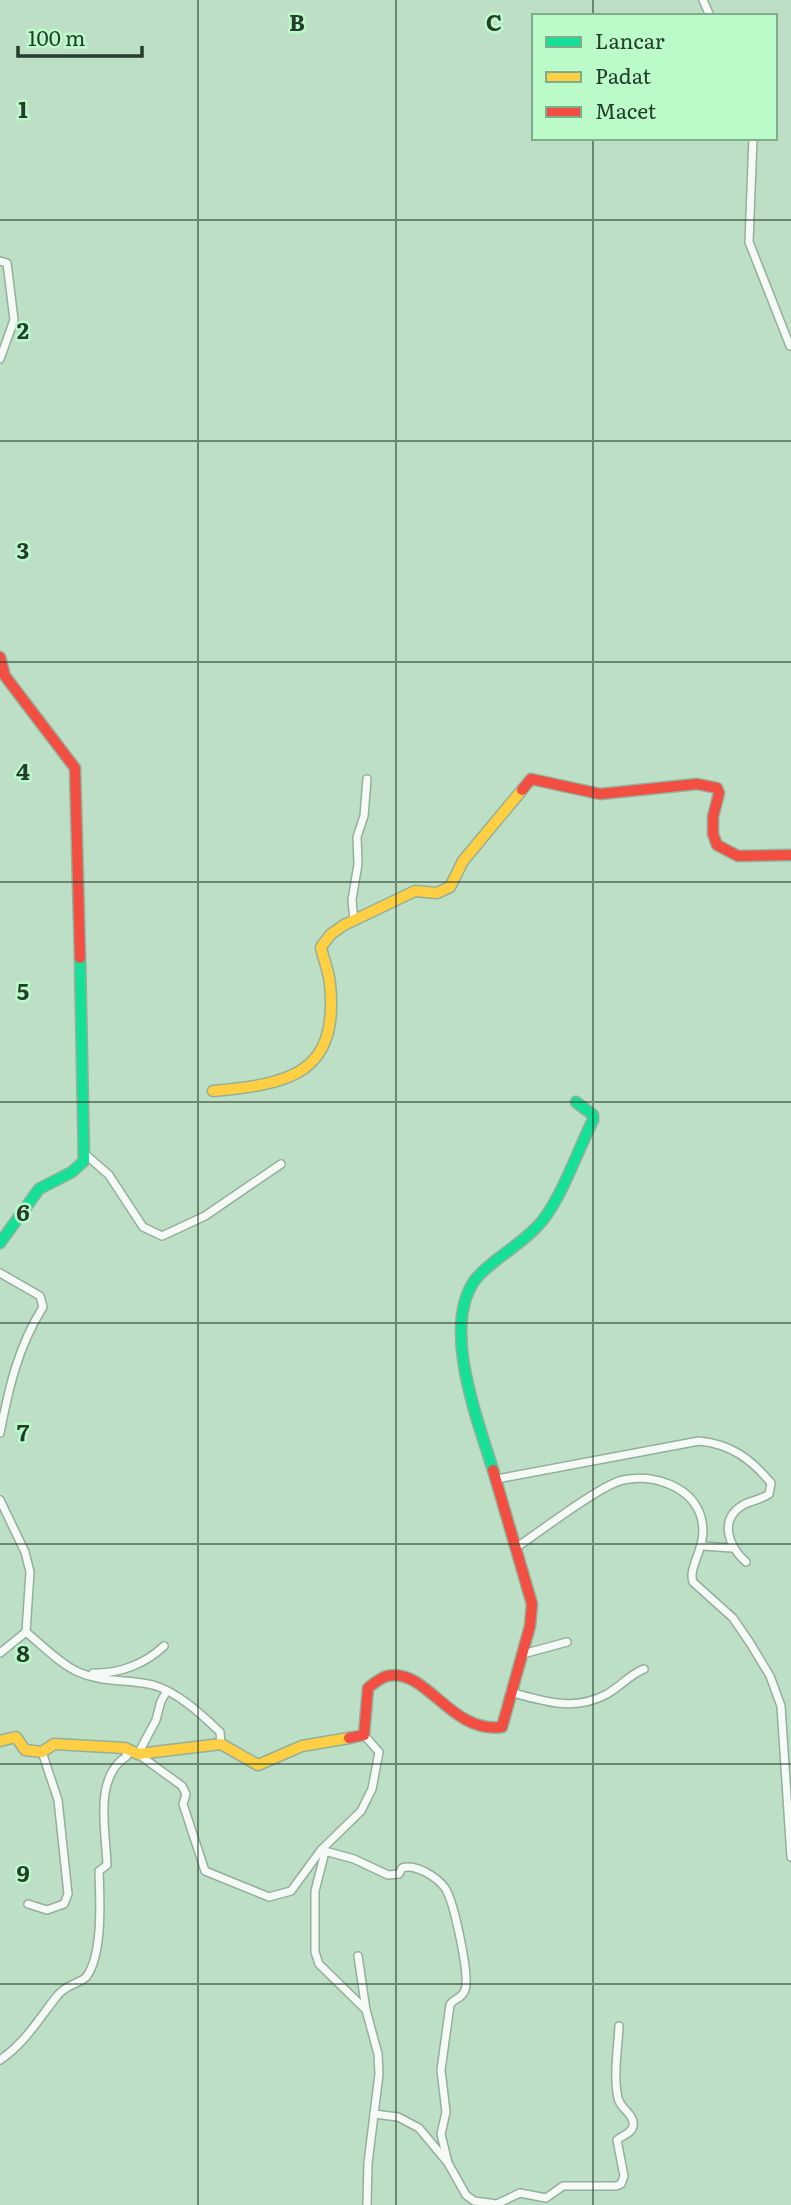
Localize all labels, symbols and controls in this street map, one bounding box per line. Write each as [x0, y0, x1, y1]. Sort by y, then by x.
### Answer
text: B [289, 4, 305, 38]
text: C [486, 4, 502, 38]
scale bar [18, 14, 142, 58]
legend [532, 14, 777, 140]
text: 100 m [28, 21, 85, 52]
text: Lancar [595, 24, 665, 55]
text: Padat [595, 59, 651, 90]
text: 1 [18, 91, 28, 125]
text: Macet [595, 94, 657, 125]
text: 2 [17, 312, 29, 346]
text: 3 [17, 532, 29, 566]
text: 4 [16, 753, 30, 787]
text: 5 [17, 973, 29, 1007]
text: 6 [16, 1194, 30, 1228]
text: 7 [17, 1414, 30, 1448]
text: 8 [16, 1635, 30, 1669]
text: 9 [16, 1855, 30, 1889]

